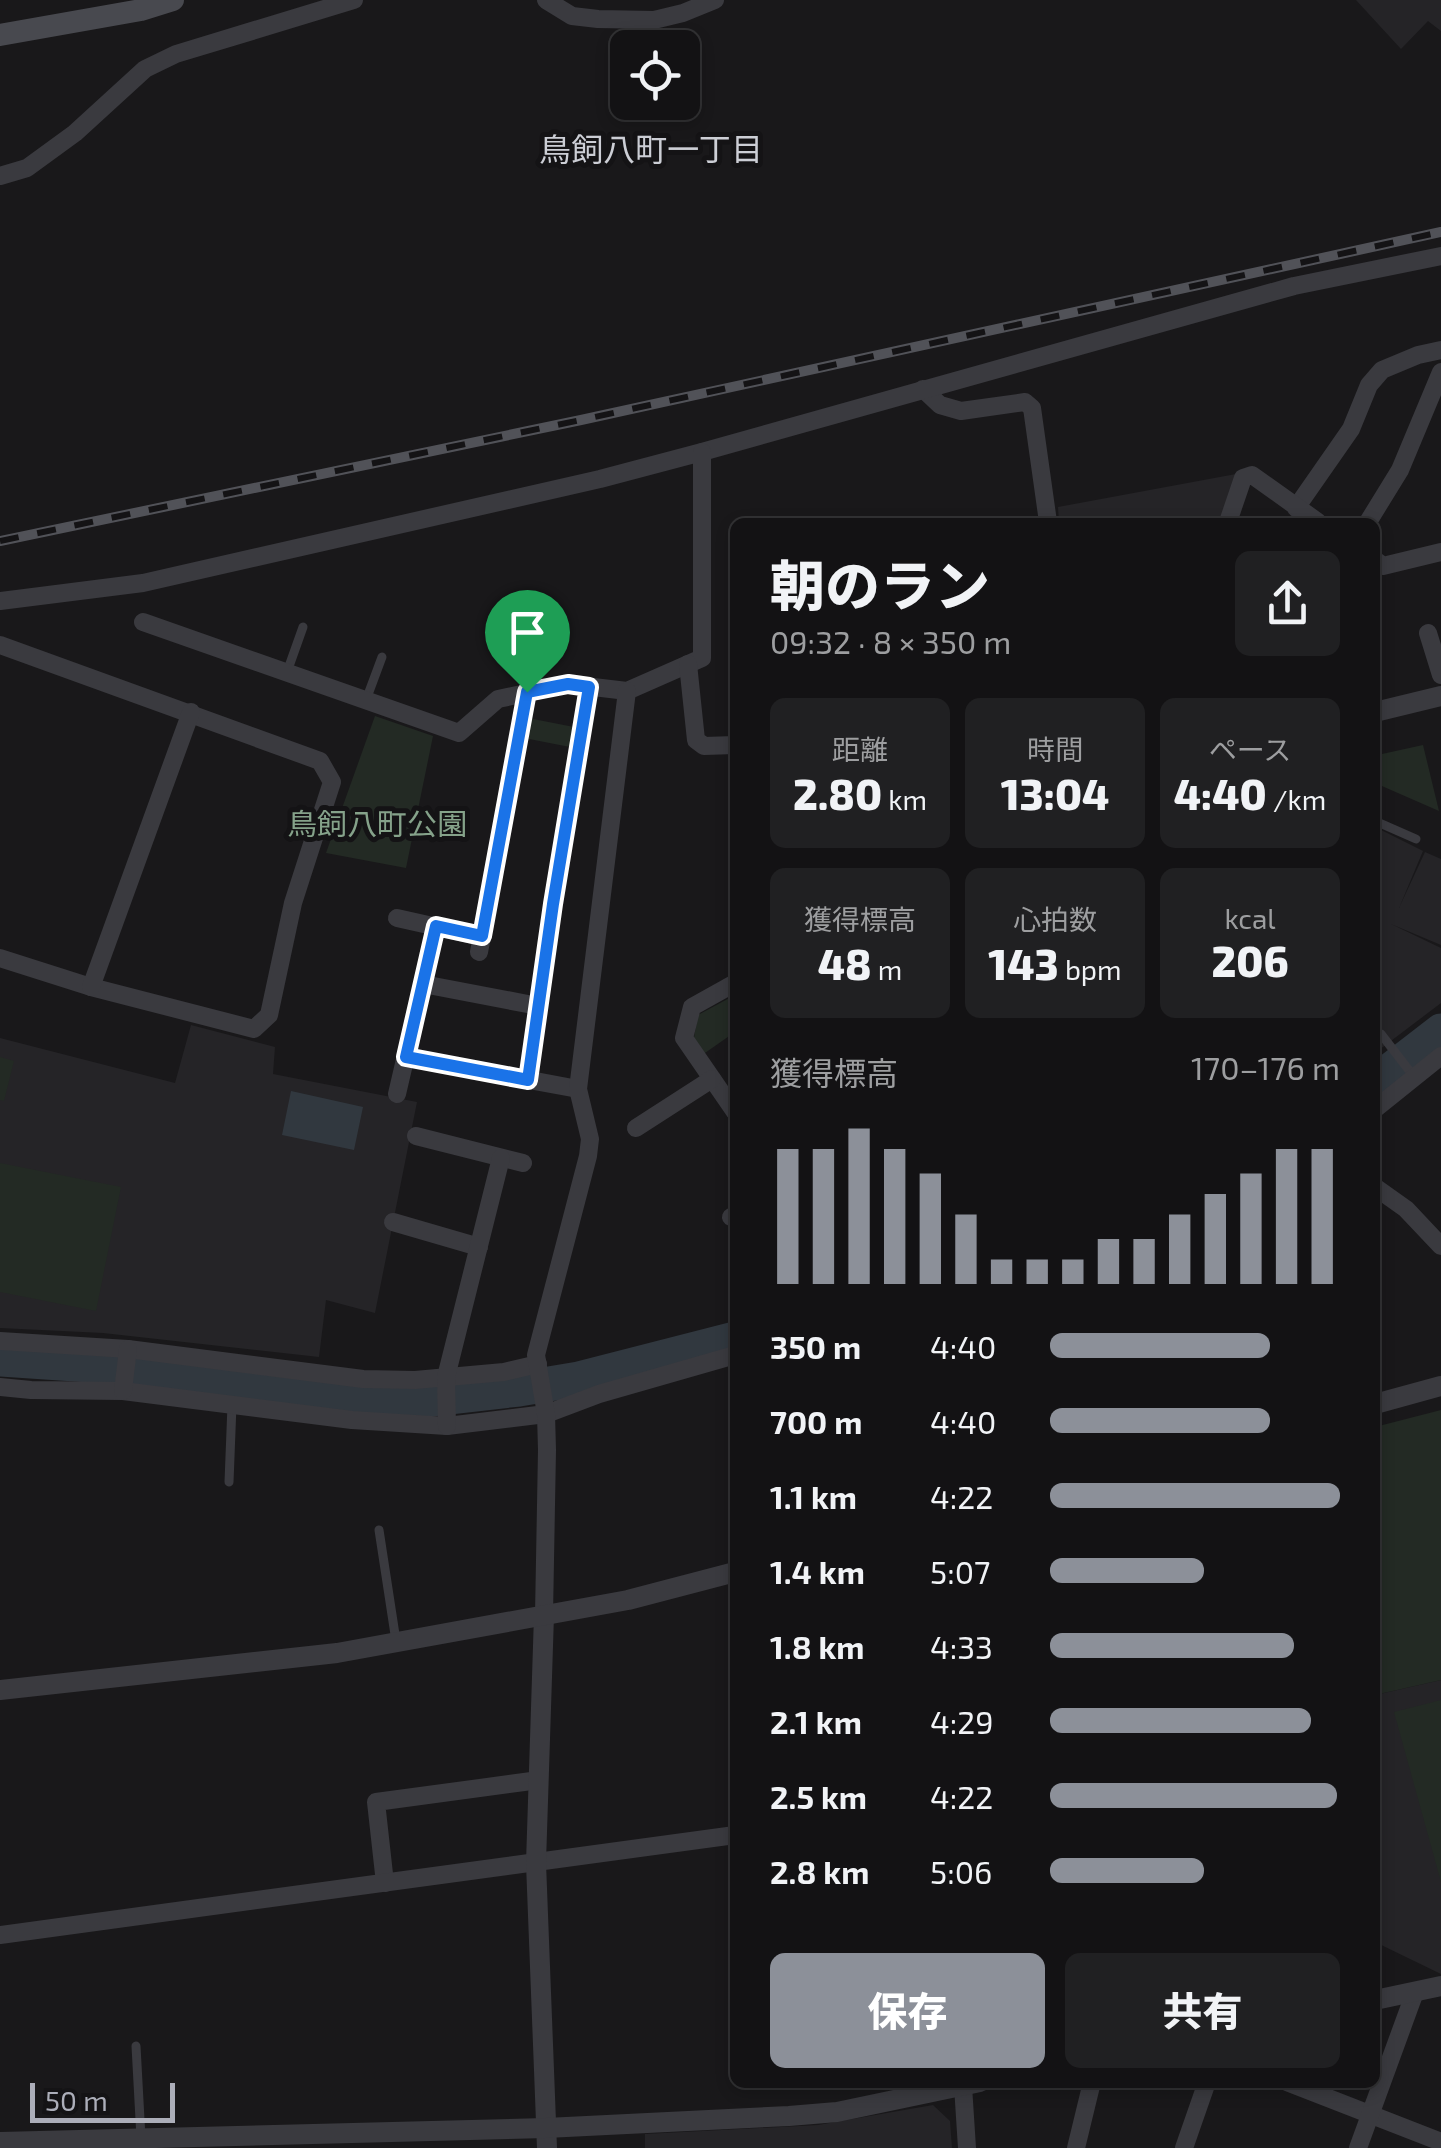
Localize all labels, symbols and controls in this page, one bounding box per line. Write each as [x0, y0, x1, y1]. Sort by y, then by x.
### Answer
map controls [610, 30, 700, 120]
button: locate [610, 30, 700, 120]
district label: 鳥飼八町一丁目 [539, 129, 763, 167]
text: 朝のラン [770, 551, 990, 617]
button: share [1235, 551, 1340, 656]
pin [485, 590, 570, 693]
icon: arrive [500, 605, 555, 660]
text: 09:32 · 8 × 350 m [770, 622, 1011, 660]
text: 距離 [832, 732, 888, 766]
text: 時間 [1027, 732, 1083, 766]
text: ペース [1209, 732, 1291, 766]
text: 2.80 [793, 768, 882, 818]
text: 13:04 [1001, 768, 1109, 818]
text: 4:40 [1174, 768, 1267, 818]
text: km [882, 782, 927, 816]
text: /km [1267, 782, 1326, 816]
park label: 鳥飼八町公園 [287, 805, 467, 841]
text: kcal [1224, 901, 1276, 935]
text: 獲得標高 [804, 902, 916, 936]
text: 心拍数 [1013, 902, 1097, 936]
text: 206 [1211, 935, 1289, 985]
text: 48 [818, 938, 872, 988]
text: 143 [988, 938, 1059, 988]
text: m [872, 952, 902, 986]
text: bpm [1059, 952, 1122, 986]
text: 170–176 m [1191, 1048, 1340, 1086]
text: 獲得標高 [770, 1053, 898, 1091]
text: 350 m [770, 1327, 861, 1365]
text: 4:40 [930, 1327, 996, 1365]
text: 700 m [770, 1402, 862, 1440]
text: 4:40 [930, 1402, 996, 1440]
text: 1.1 km [770, 1477, 857, 1515]
text: 4:22 [930, 1477, 993, 1515]
text: 1.4 km [770, 1552, 865, 1590]
text: 5:07 [930, 1552, 990, 1590]
text: 1.8 km [770, 1627, 865, 1665]
text: 4:33 [930, 1627, 993, 1665]
text: 2.1 km [770, 1702, 862, 1740]
text: 4:29 [930, 1702, 994, 1740]
text: 2.5 km [770, 1777, 867, 1815]
text: 4:22 [930, 1777, 993, 1815]
text: 2.8 km [770, 1852, 869, 1890]
text: 5:06 [930, 1852, 992, 1890]
button: 保存 [770, 1953, 1045, 2068]
button: 共有 [1065, 1953, 1340, 2068]
scale bar [30, 2078, 175, 2122]
text: 50 m [45, 2083, 108, 2117]

